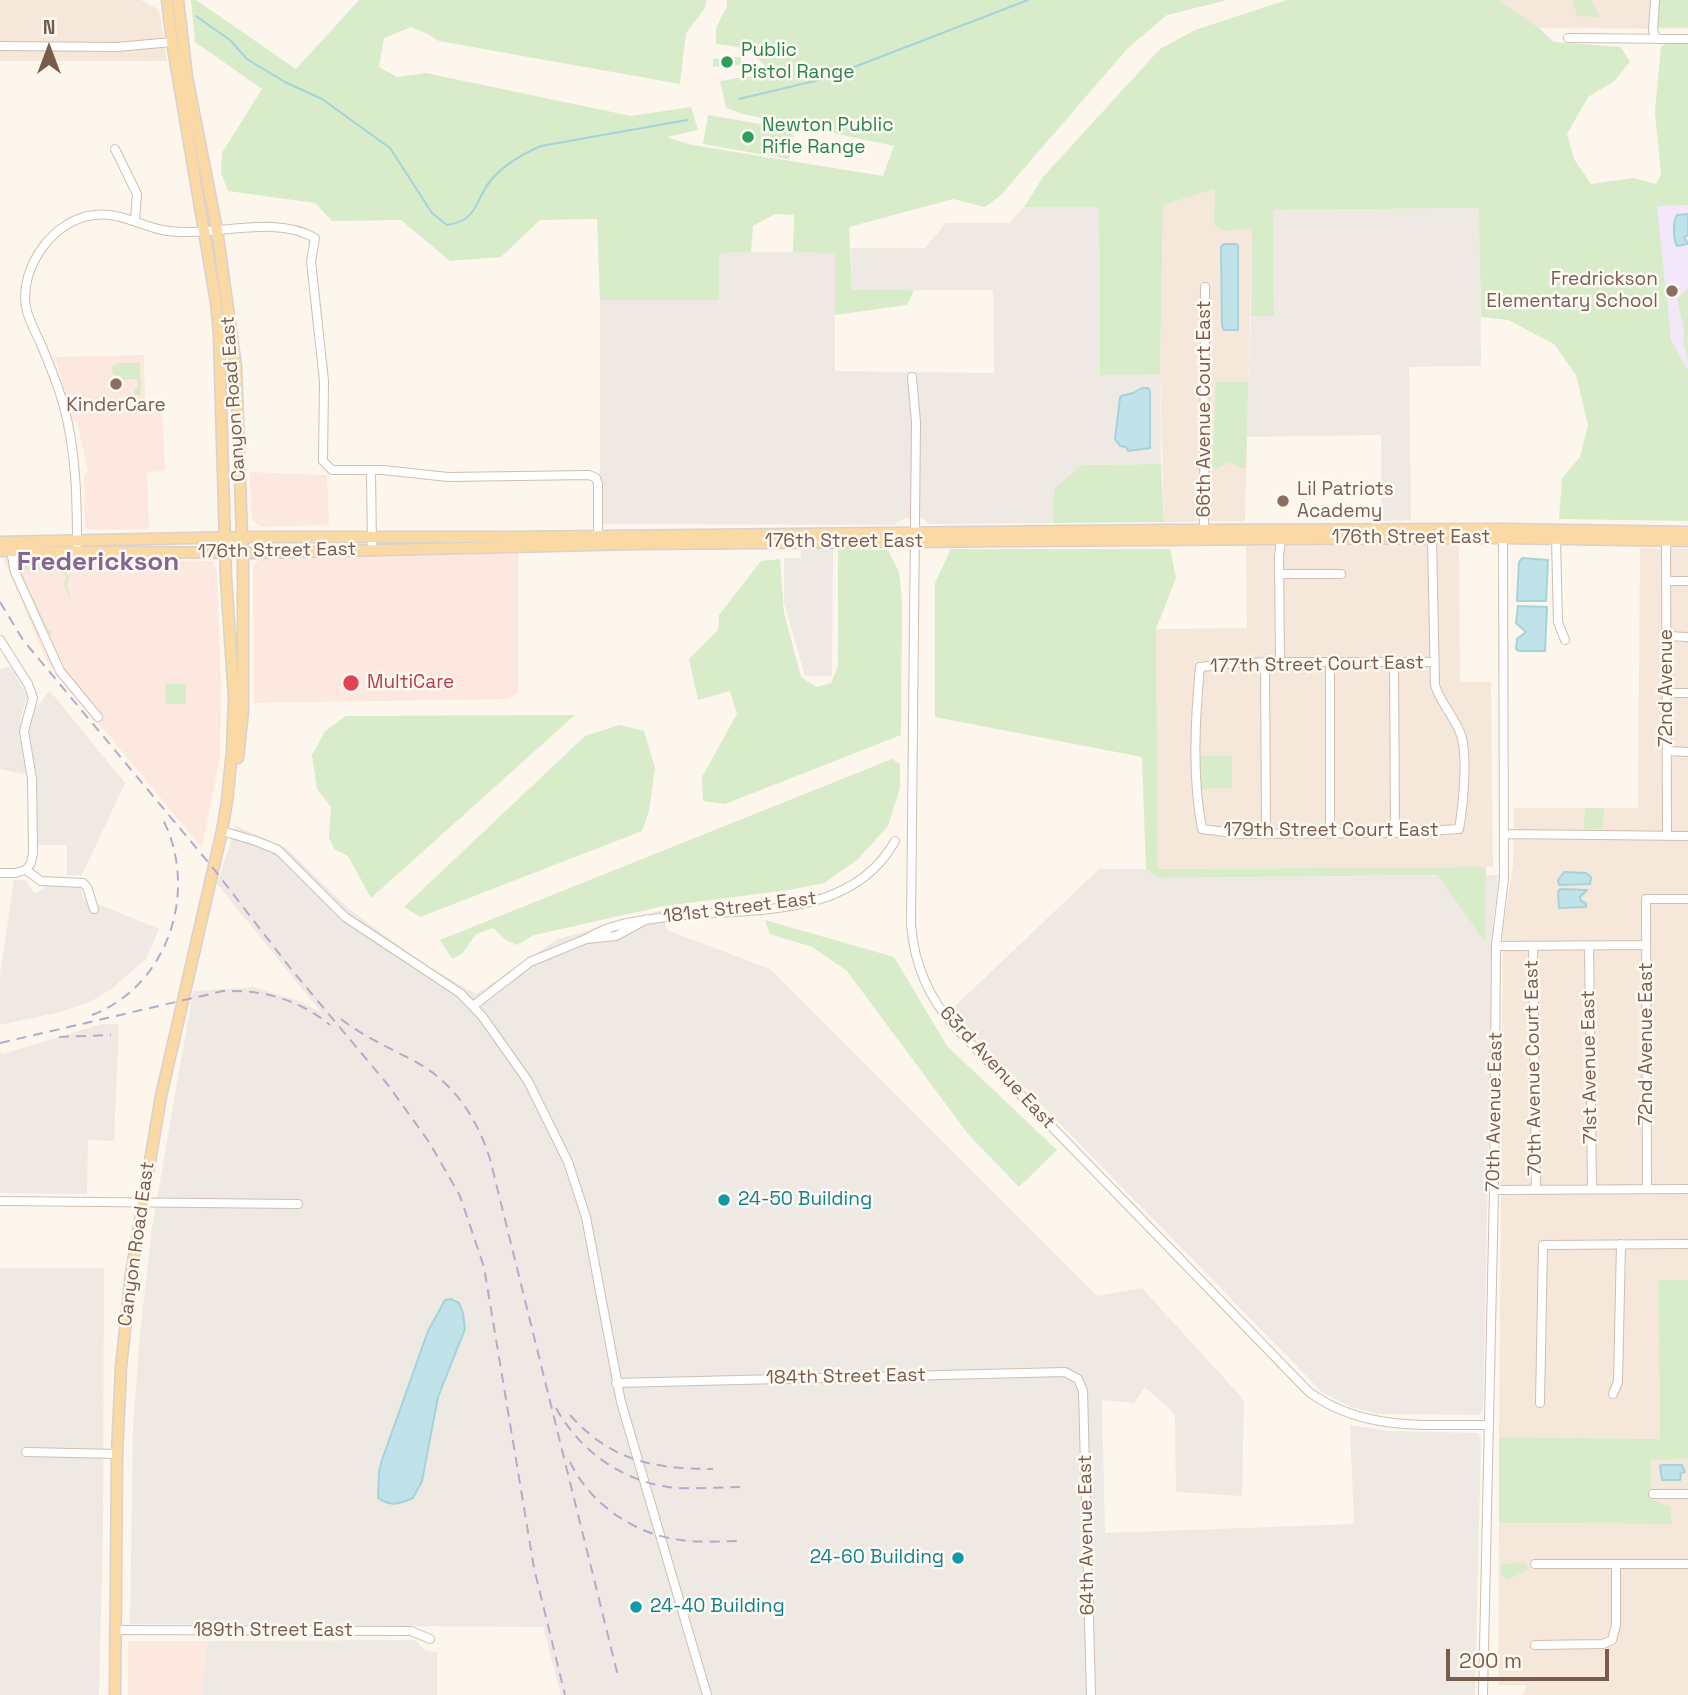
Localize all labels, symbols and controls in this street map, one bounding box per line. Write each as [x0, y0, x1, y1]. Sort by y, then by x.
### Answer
north arrow [14, 14, 84, 84]
text: N [43, 15, 55, 40]
place label: Public Pistol Range [741, 40, 855, 84]
marker: Public Pistol Range [719, 54, 735, 70]
place label: Newton Public Rifle Range [762, 115, 894, 159]
marker: Newton Public Rifle Range [740, 129, 756, 145]
place label: Fredrickson Elementary School [1486, 269, 1658, 313]
marker: Fredrickson Elementary School [1664, 283, 1680, 299]
street label: 66th Avenue Court East [1194, 301, 1216, 517]
street label: Canyon Road East [217, 315, 251, 483]
marker: KinderCare [108, 376, 124, 392]
place label: KinderCare [66, 395, 166, 417]
place label: Lil Patriots Academy [1297, 479, 1394, 523]
marker: Lil Patriots Academy [1275, 493, 1291, 509]
street label: 176th Street East [1332, 527, 1490, 549]
street label: 176th Street East [765, 531, 923, 553]
street label: 176th Street East [198, 538, 356, 564]
district label: Frederickson [17, 547, 179, 579]
street label: 72nd Avenue [1656, 629, 1678, 747]
street label: 177th Street Court East [1210, 652, 1424, 678]
place label: MultiCare [367, 672, 454, 694]
marker: MultiCare [341, 673, 361, 693]
street label: 179th Street Court East [1224, 820, 1438, 842]
street label: 181st Street East [662, 887, 818, 929]
street label: 70th Avenue Court East [1521, 960, 1547, 1176]
street label: 72nd Avenue East [1636, 963, 1658, 1125]
street label: 71st Avenue East [1577, 990, 1603, 1144]
street label: 63rd Avenue East [934, 1002, 1060, 1134]
street label: 70th Avenue East [1482, 1032, 1508, 1192]
street label: Canyon Road East [114, 1160, 160, 1328]
place label: 24-50 Building [738, 1189, 872, 1211]
marker: 24-50 Building [716, 1192, 732, 1208]
street label: 184th Street East [766, 1364, 926, 1390]
street label: 64th Avenue East [1074, 1454, 1100, 1616]
place label: 24-60 Building [810, 1547, 944, 1569]
marker: 24-60 Building [950, 1550, 966, 1566]
place label: 24-40 Building [650, 1596, 785, 1618]
marker: 24-40 Building [628, 1599, 644, 1615]
street label: 189th Street East [193, 1620, 353, 1642]
scale bar [1450, 1636, 1613, 1680]
text: 200 m [1459, 1647, 1522, 1674]

